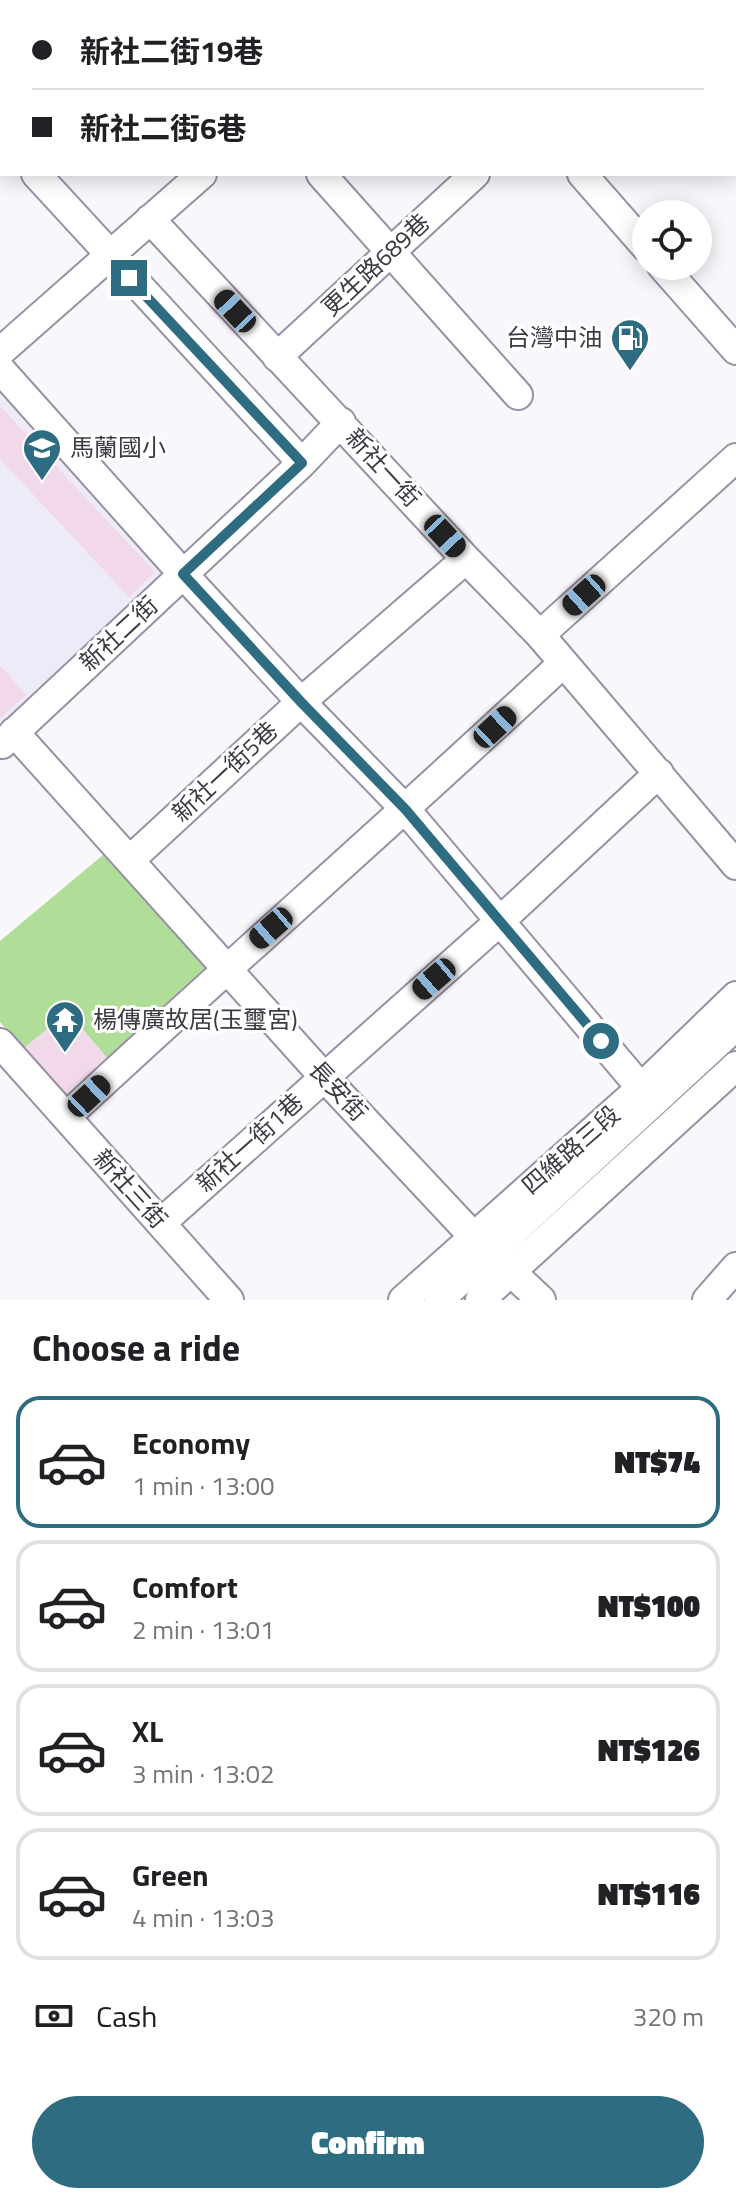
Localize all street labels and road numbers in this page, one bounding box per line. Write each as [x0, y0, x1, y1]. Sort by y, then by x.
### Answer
street label: 更生路689巷 [313, 205, 437, 324]
street label: 新社一街 [338, 420, 430, 515]
street label: 新社二街 [71, 587, 166, 679]
street label: 新社一街5巷 [163, 713, 285, 830]
street label: 長安街 [301, 1052, 376, 1129]
street label: 新社一街1巷 [188, 1084, 311, 1200]
street label: 四維路三段 [513, 1096, 627, 1202]
street label: 新社三街 [85, 1141, 176, 1236]

